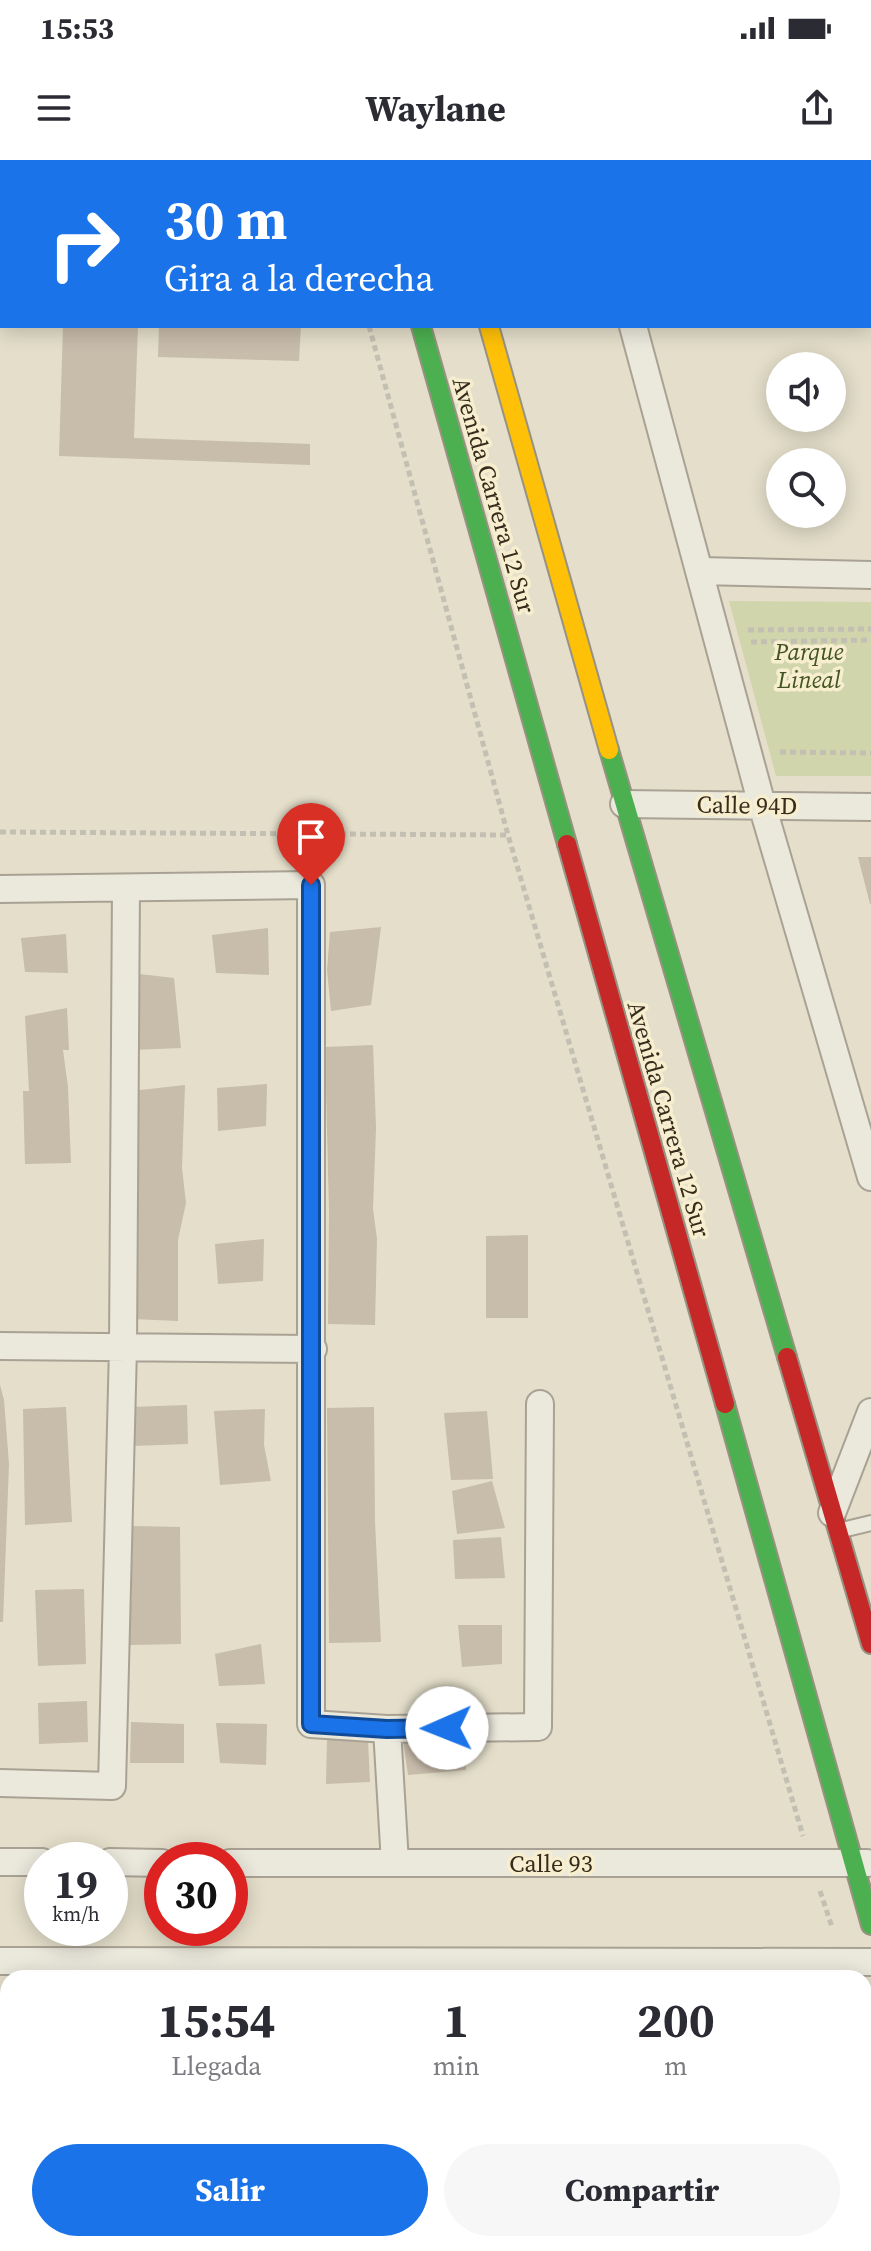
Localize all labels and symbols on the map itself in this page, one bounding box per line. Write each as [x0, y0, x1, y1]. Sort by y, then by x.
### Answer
street label: Avenida Carrera 12 Sur [444, 373, 544, 617]
park label: Parque Lineal [773, 635, 844, 696]
street label: Calle 94D [696, 788, 798, 822]
pin [277, 803, 345, 885]
street label: Avenida Carrera 12 Sur [619, 997, 719, 1241]
position arrow [405, 1686, 489, 1770]
speed limit sign: 30 [144, 1842, 248, 1946]
street label: Calle 93 [509, 1847, 593, 1880]

